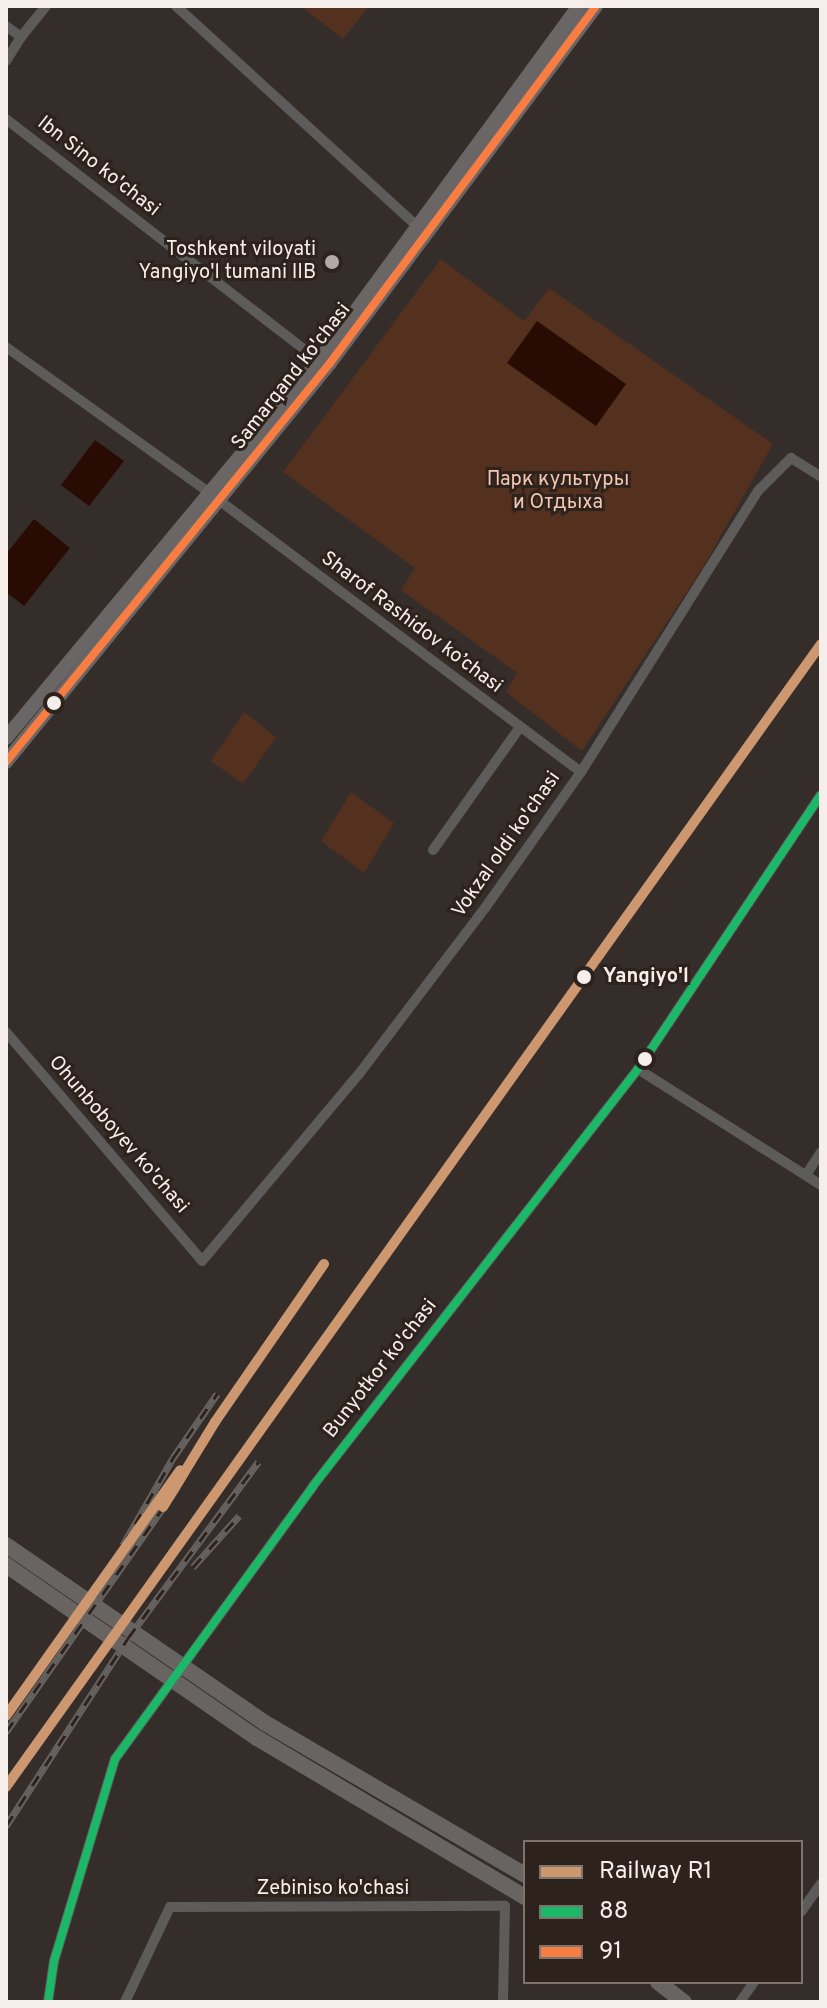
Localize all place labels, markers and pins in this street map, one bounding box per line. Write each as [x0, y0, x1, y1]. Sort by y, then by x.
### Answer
place label: Toshkent viloyati Yangiyo'l tumani IIB [138, 238, 316, 285]
marker: Toshkent viloyati Yangiyo'l tumani IIB [323, 253, 341, 271]
unlabelled marker [46, 695, 62, 711]
marker: Yangiyo'l [572, 965, 596, 989]
place label: Yangiyo'l [603, 965, 689, 989]
unlabelled marker [637, 1051, 653, 1067]

